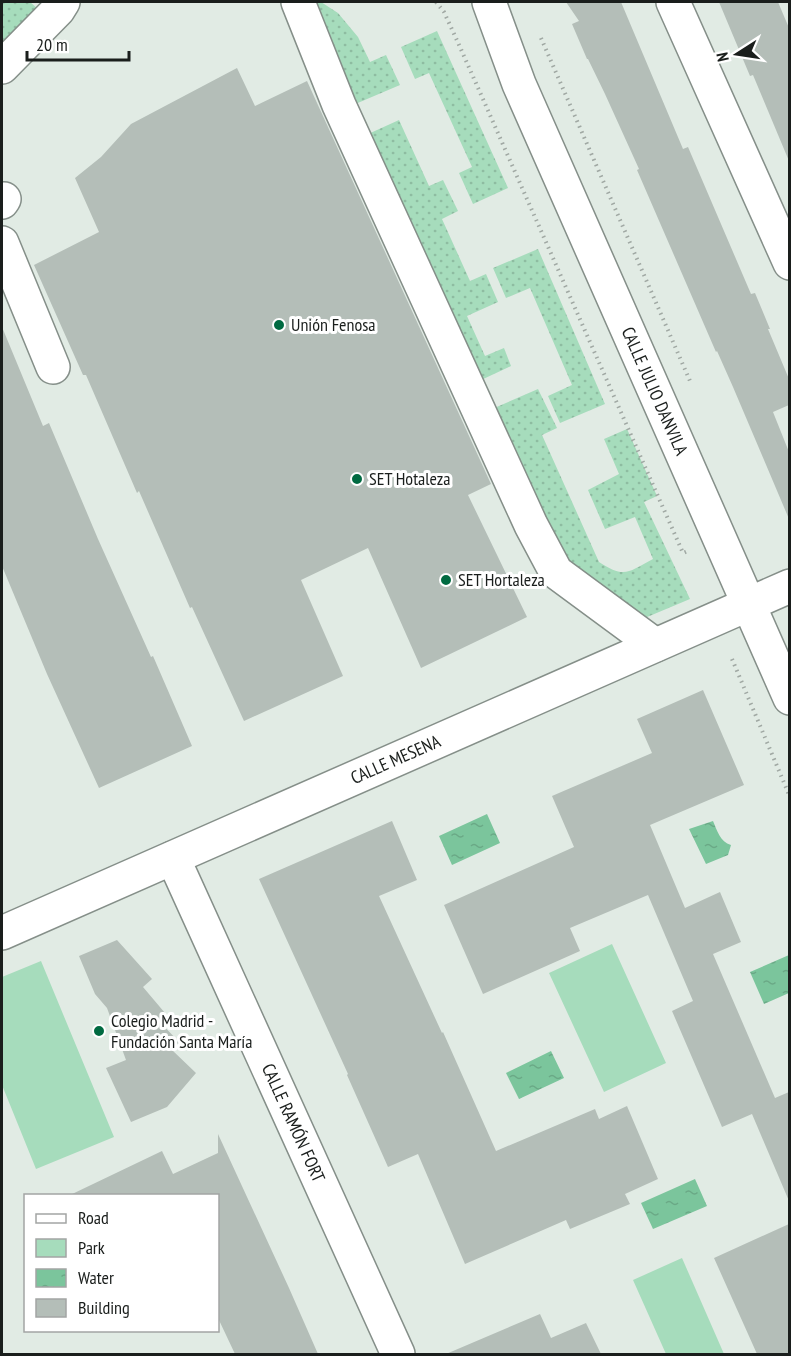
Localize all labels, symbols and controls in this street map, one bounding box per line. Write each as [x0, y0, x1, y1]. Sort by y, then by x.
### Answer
scale bar [27, 24, 129, 62]
north arrow [707, 24, 767, 84]
text: 20 m [36, 33, 68, 56]
text: N [712, 51, 733, 63]
place label: Unión Fenosa [291, 313, 376, 336]
marker: Unión Fenosa [272, 318, 286, 332]
street label: CALLE JULIO DANVILA [617, 323, 694, 459]
place label: SET Hotaleza [369, 467, 450, 490]
marker: SET Hotaleza [350, 472, 364, 486]
place label: SET Hortaleza [458, 568, 545, 591]
marker: SET Hortaleza [439, 573, 453, 587]
street label: CALLE MESENA [347, 729, 444, 789]
place label: Colegio Madrid - Fundación Santa María [111, 1009, 252, 1053]
marker: Colegio Madrid - Fundación Santa María [92, 1024, 106, 1038]
street label: CALLE RAMÓN FORT [257, 1060, 331, 1186]
legend [24, 1194, 219, 1332]
text: Road [78, 1206, 109, 1229]
text: Park [78, 1236, 105, 1259]
text: Water [78, 1266, 114, 1289]
text: Building [78, 1296, 130, 1319]

